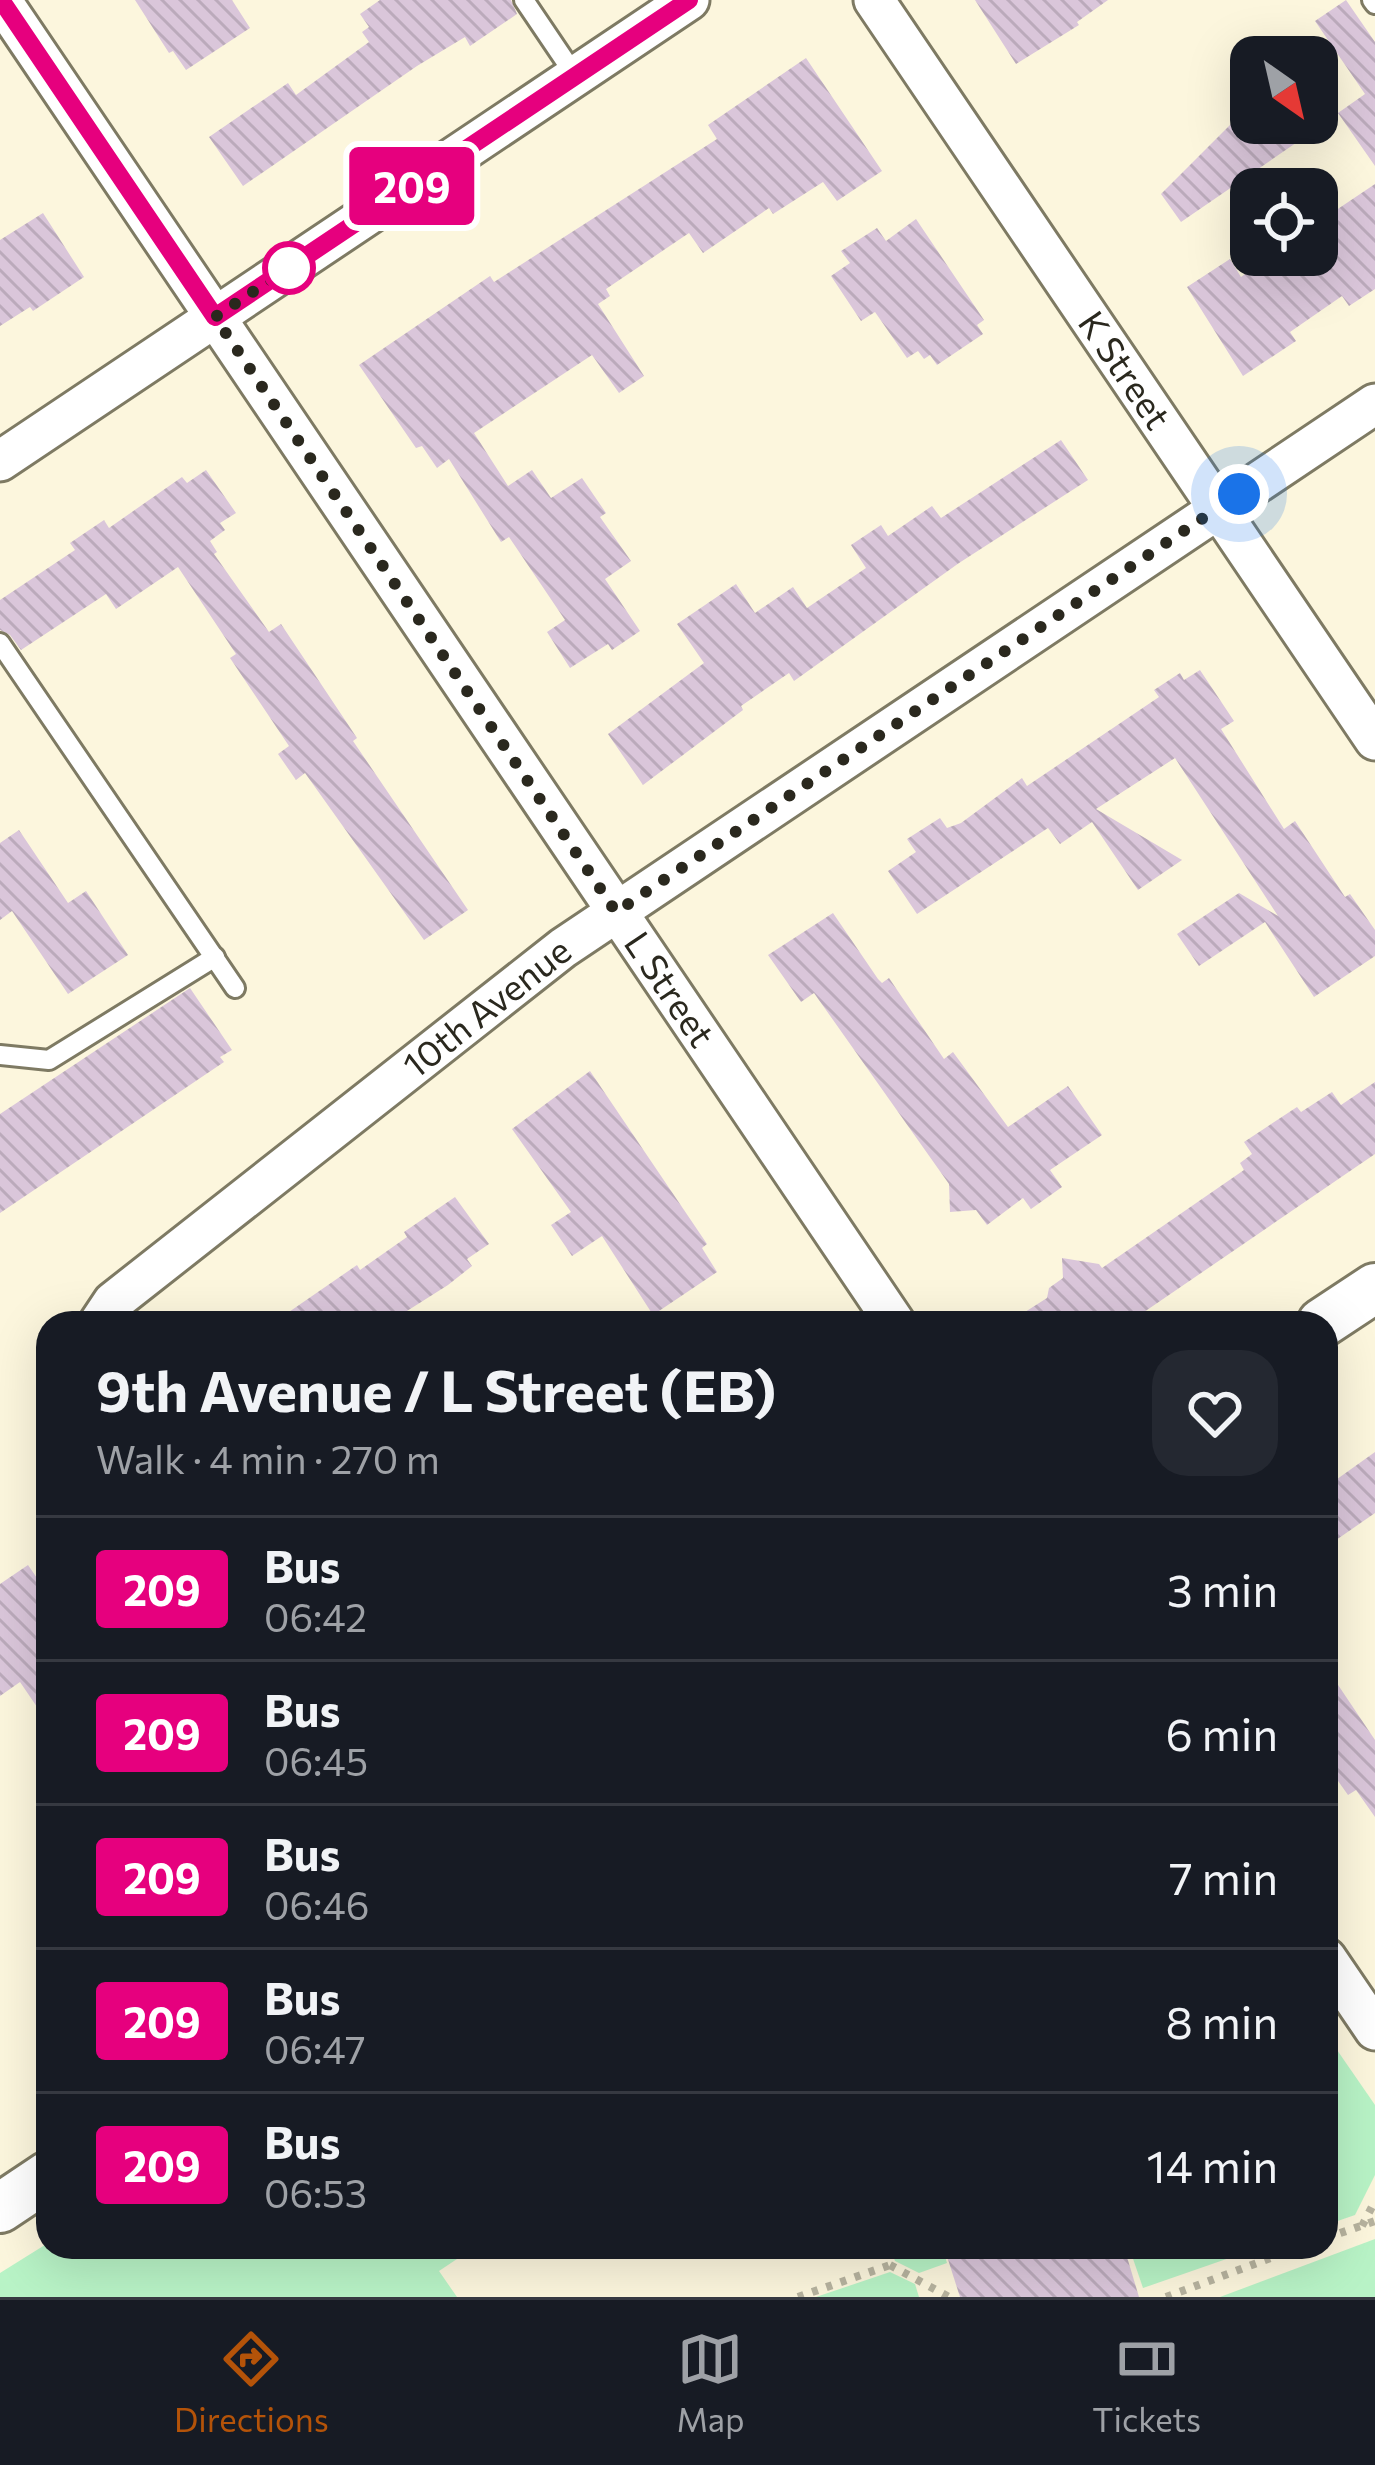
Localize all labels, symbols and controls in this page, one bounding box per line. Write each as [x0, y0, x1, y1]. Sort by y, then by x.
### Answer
north arrow [1230, 36, 1338, 144]
map controls [1230, 36, 1338, 276]
line badge: 209 [343, 147, 481, 225]
text: 209 [373, 160, 451, 212]
button: locate [1230, 168, 1338, 276]
unlabelled marker [264, 243, 314, 293]
street label: K Street [1071, 302, 1182, 436]
your location [1209, 464, 1269, 524]
street label: L Street [617, 922, 726, 1054]
street label: 10th Avenue [393, 927, 578, 1086]
button: heart [1152, 1350, 1278, 1476]
text: 9th Avenue / L Street (EB) [96, 1354, 777, 1424]
text: Walk · 4 min · 270 m [96, 1434, 440, 1482]
text: Bus [264, 1537, 340, 1592]
text: 3 min [1167, 1561, 1278, 1616]
text: 209 [123, 1563, 201, 1615]
text: 06:42 [264, 1592, 367, 1640]
text: Bus [264, 1681, 340, 1736]
text: 6 min [1165, 1705, 1278, 1760]
text: 209 [123, 1707, 201, 1759]
text: 06:45 [264, 1736, 368, 1784]
text: Bus [264, 1825, 340, 1880]
text: 7 min [1169, 1849, 1278, 1904]
text: 209 [123, 1851, 201, 1903]
text: 06:46 [264, 1880, 369, 1928]
text: Bus [264, 1969, 340, 2024]
text: 8 min [1165, 1993, 1278, 2048]
text: 209 [123, 1995, 201, 2047]
text: 06:47 [264, 2024, 366, 2072]
text: Bus [264, 2113, 340, 2168]
text: 14 min [1147, 2137, 1278, 2192]
text: 209 [123, 2139, 201, 2191]
text: 06:53 [264, 2168, 367, 2216]
tab: Directions [174, 2326, 329, 2439]
tab: Map [676, 2326, 745, 2439]
tab: Tickets [1092, 2326, 1201, 2439]

